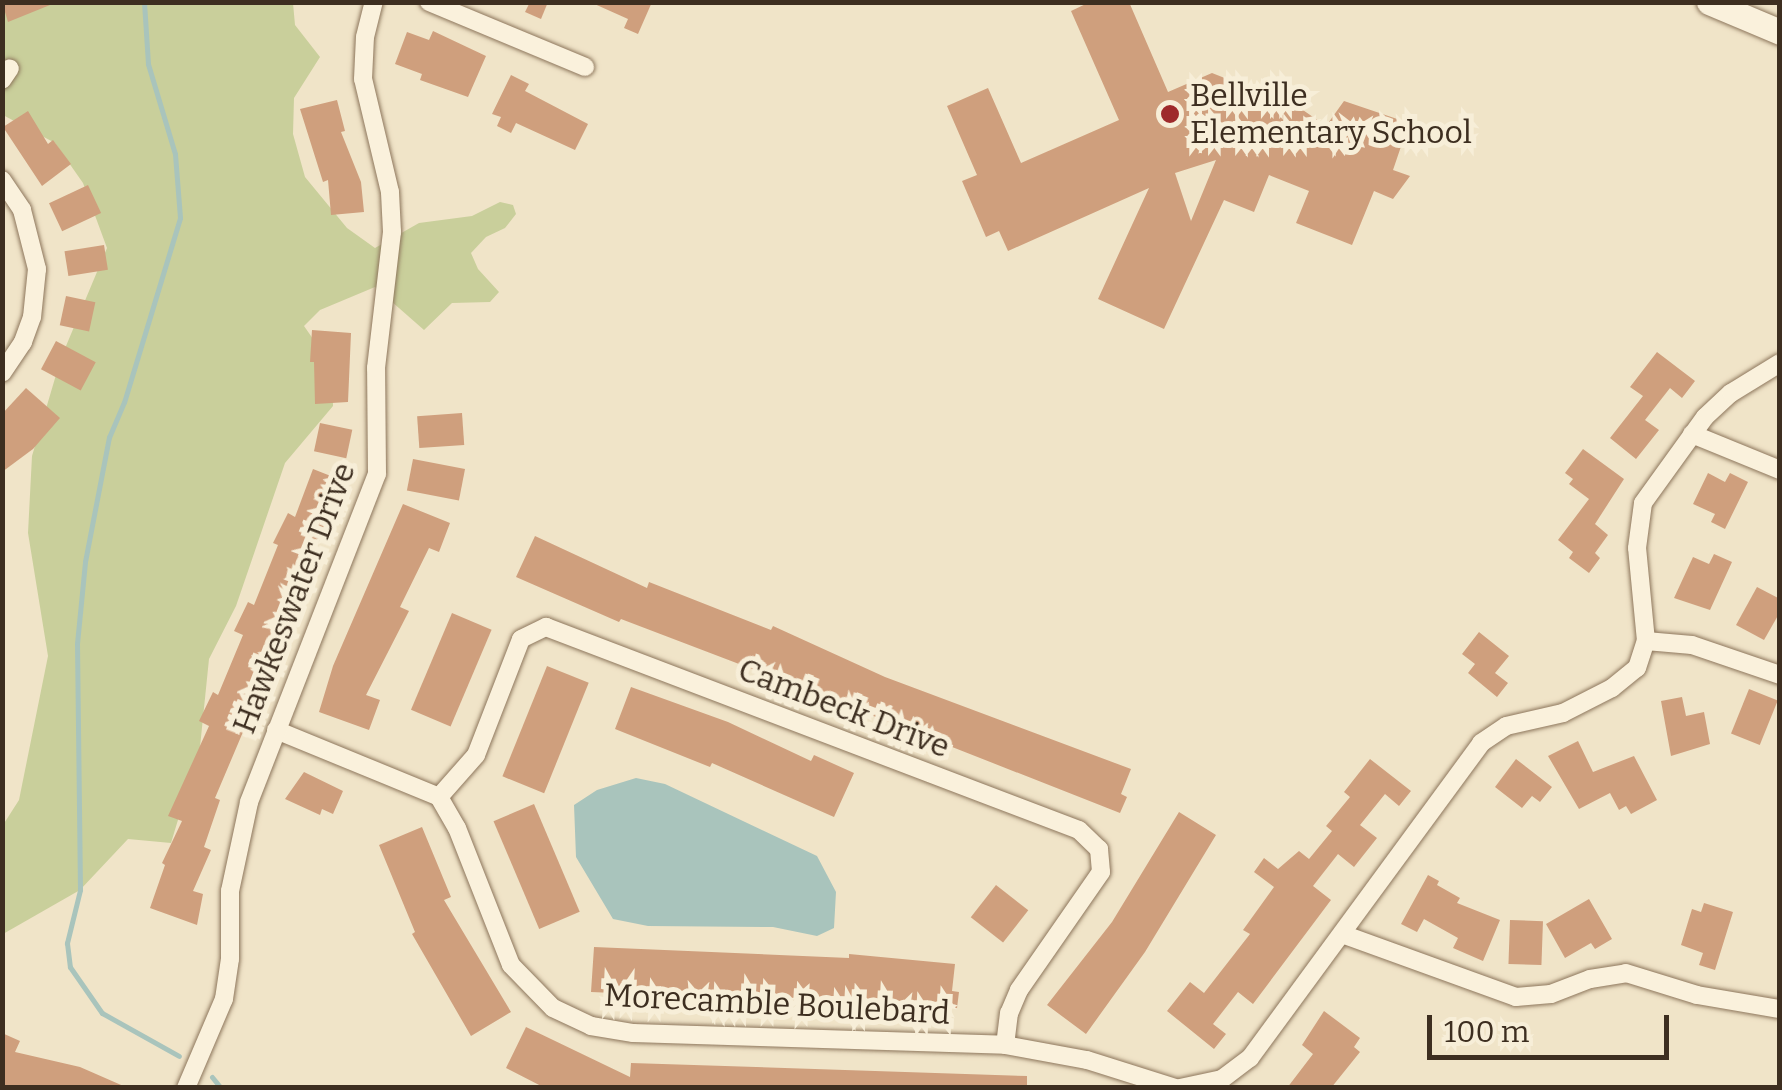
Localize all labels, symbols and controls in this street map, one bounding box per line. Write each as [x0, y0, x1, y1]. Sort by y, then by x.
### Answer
place label: Bellville Elementary School [1190, 77, 1472, 152]
marker: Bellville Elementary School [1159, 103, 1181, 125]
street label: Hawkeswater Drive [225, 457, 363, 739]
street label: Cambeck Drive [733, 650, 955, 766]
street label: Morecamble Boulebard [603, 976, 951, 1032]
scale bar [1432, 995, 1674, 1057]
text: 100 m [1444, 1014, 1529, 1050]

